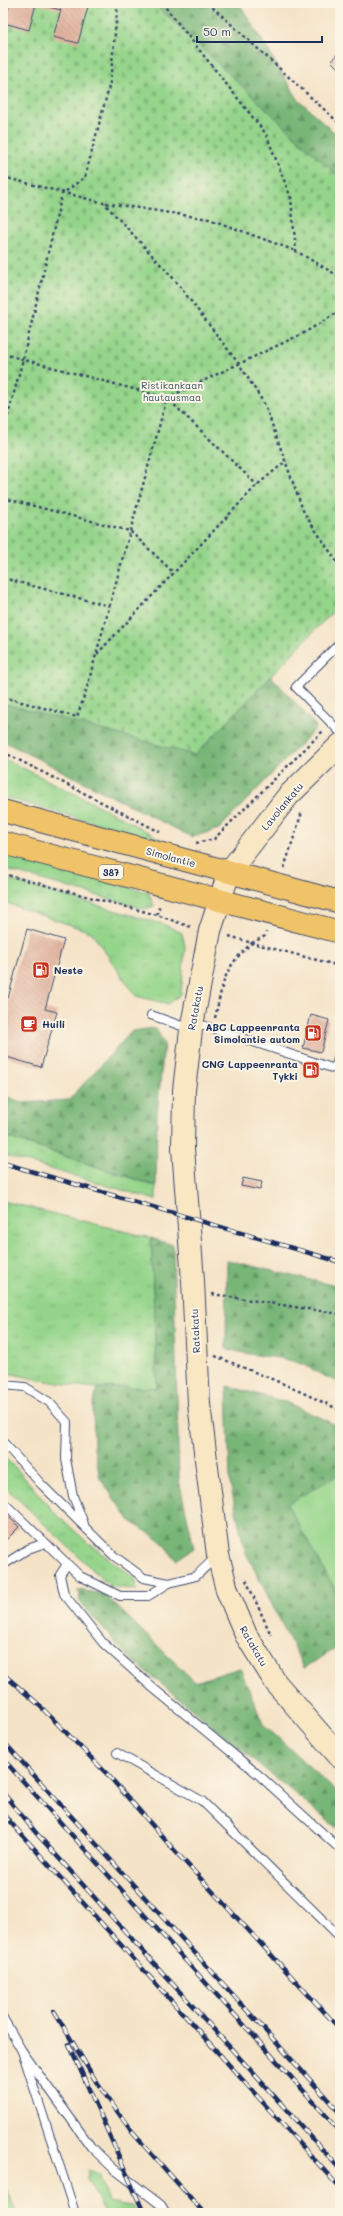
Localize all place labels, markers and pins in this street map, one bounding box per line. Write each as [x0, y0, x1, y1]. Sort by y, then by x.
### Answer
fuel station icon: Neste [31, 960, 51, 980]
place label: Neste [54, 963, 83, 977]
cafe icon: Huili [19, 1014, 39, 1034]
place label: Huili [42, 1017, 65, 1031]
place label: ABC Lappeenranta Simolantie autom [205, 1020, 300, 1046]
fuel station icon: ABC Lappeenranta Simolantie autom [303, 1023, 323, 1043]
place label: CNG Lappeenranta Tykki [202, 1057, 298, 1083]
fuel station icon: CNG Lappeenranta Tykki [301, 1060, 321, 1080]

